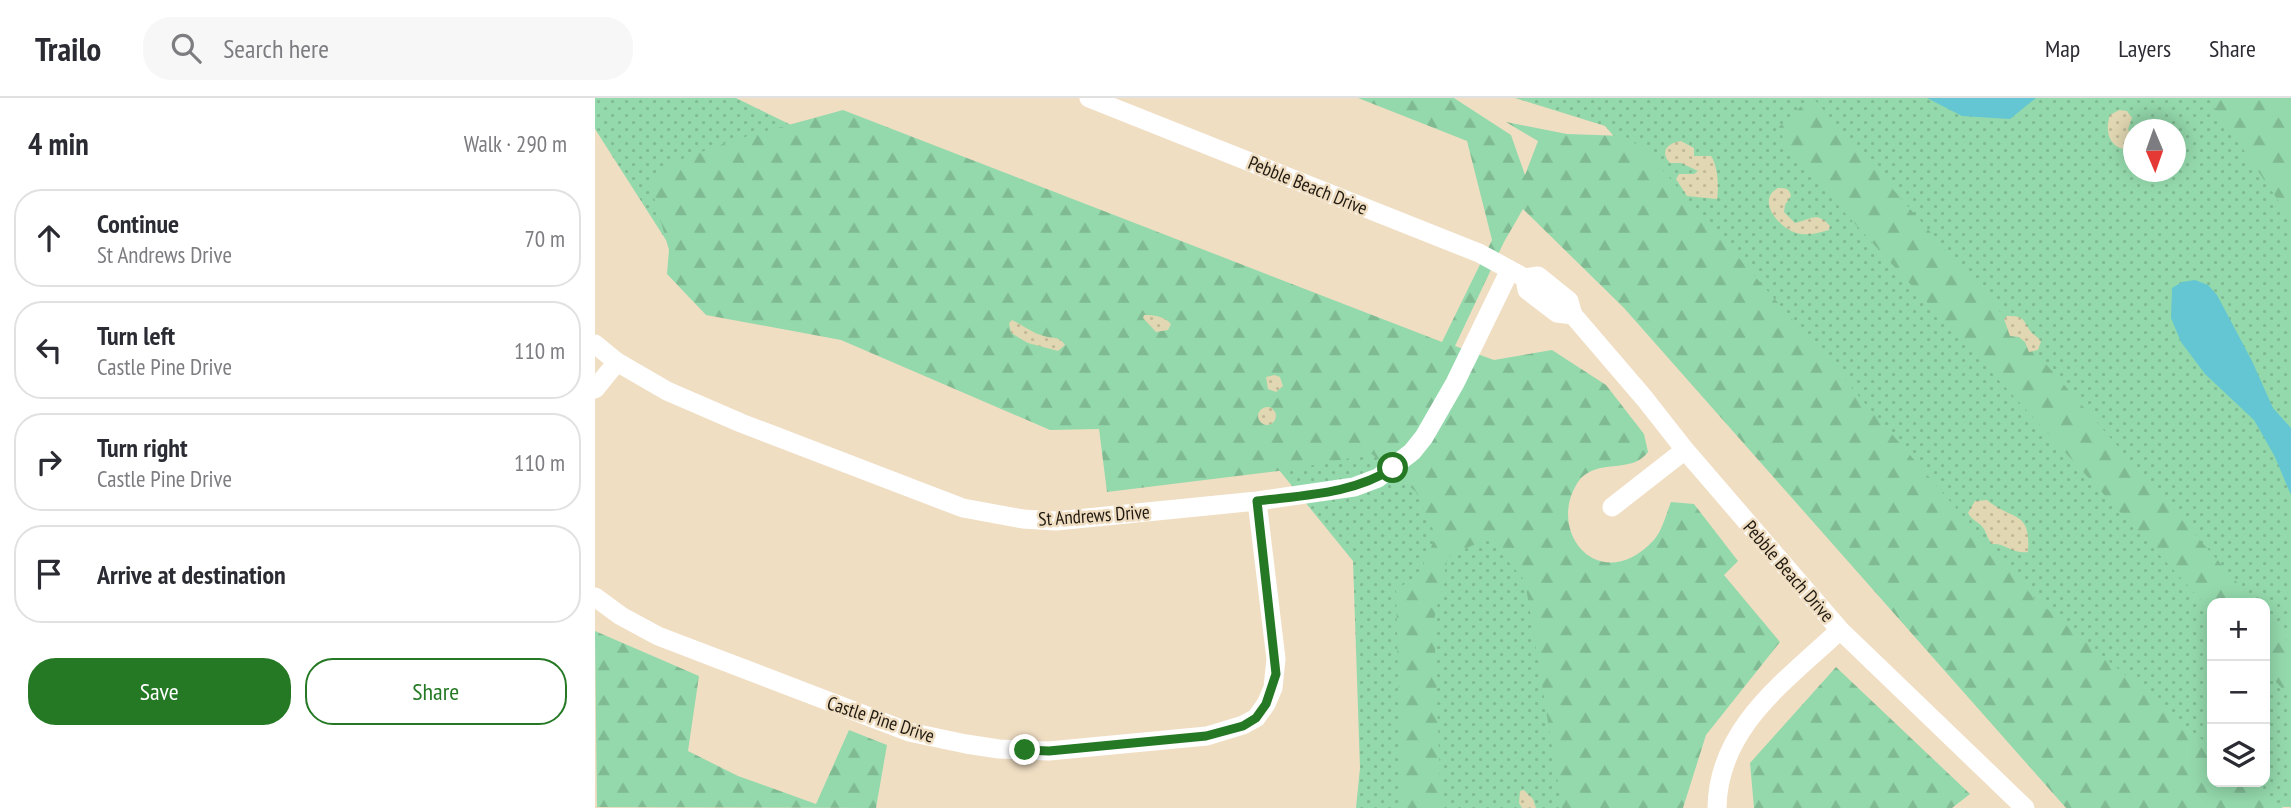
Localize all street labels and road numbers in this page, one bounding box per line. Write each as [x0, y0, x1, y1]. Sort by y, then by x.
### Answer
street label: Pebble Beach Drive [1245, 150, 1371, 220]
street label: St Andrews Drive [1038, 499, 1151, 531]
street label: Pebble Beach Drive [1738, 515, 1840, 627]
street label: Castle Pine Drive [824, 690, 938, 748]

